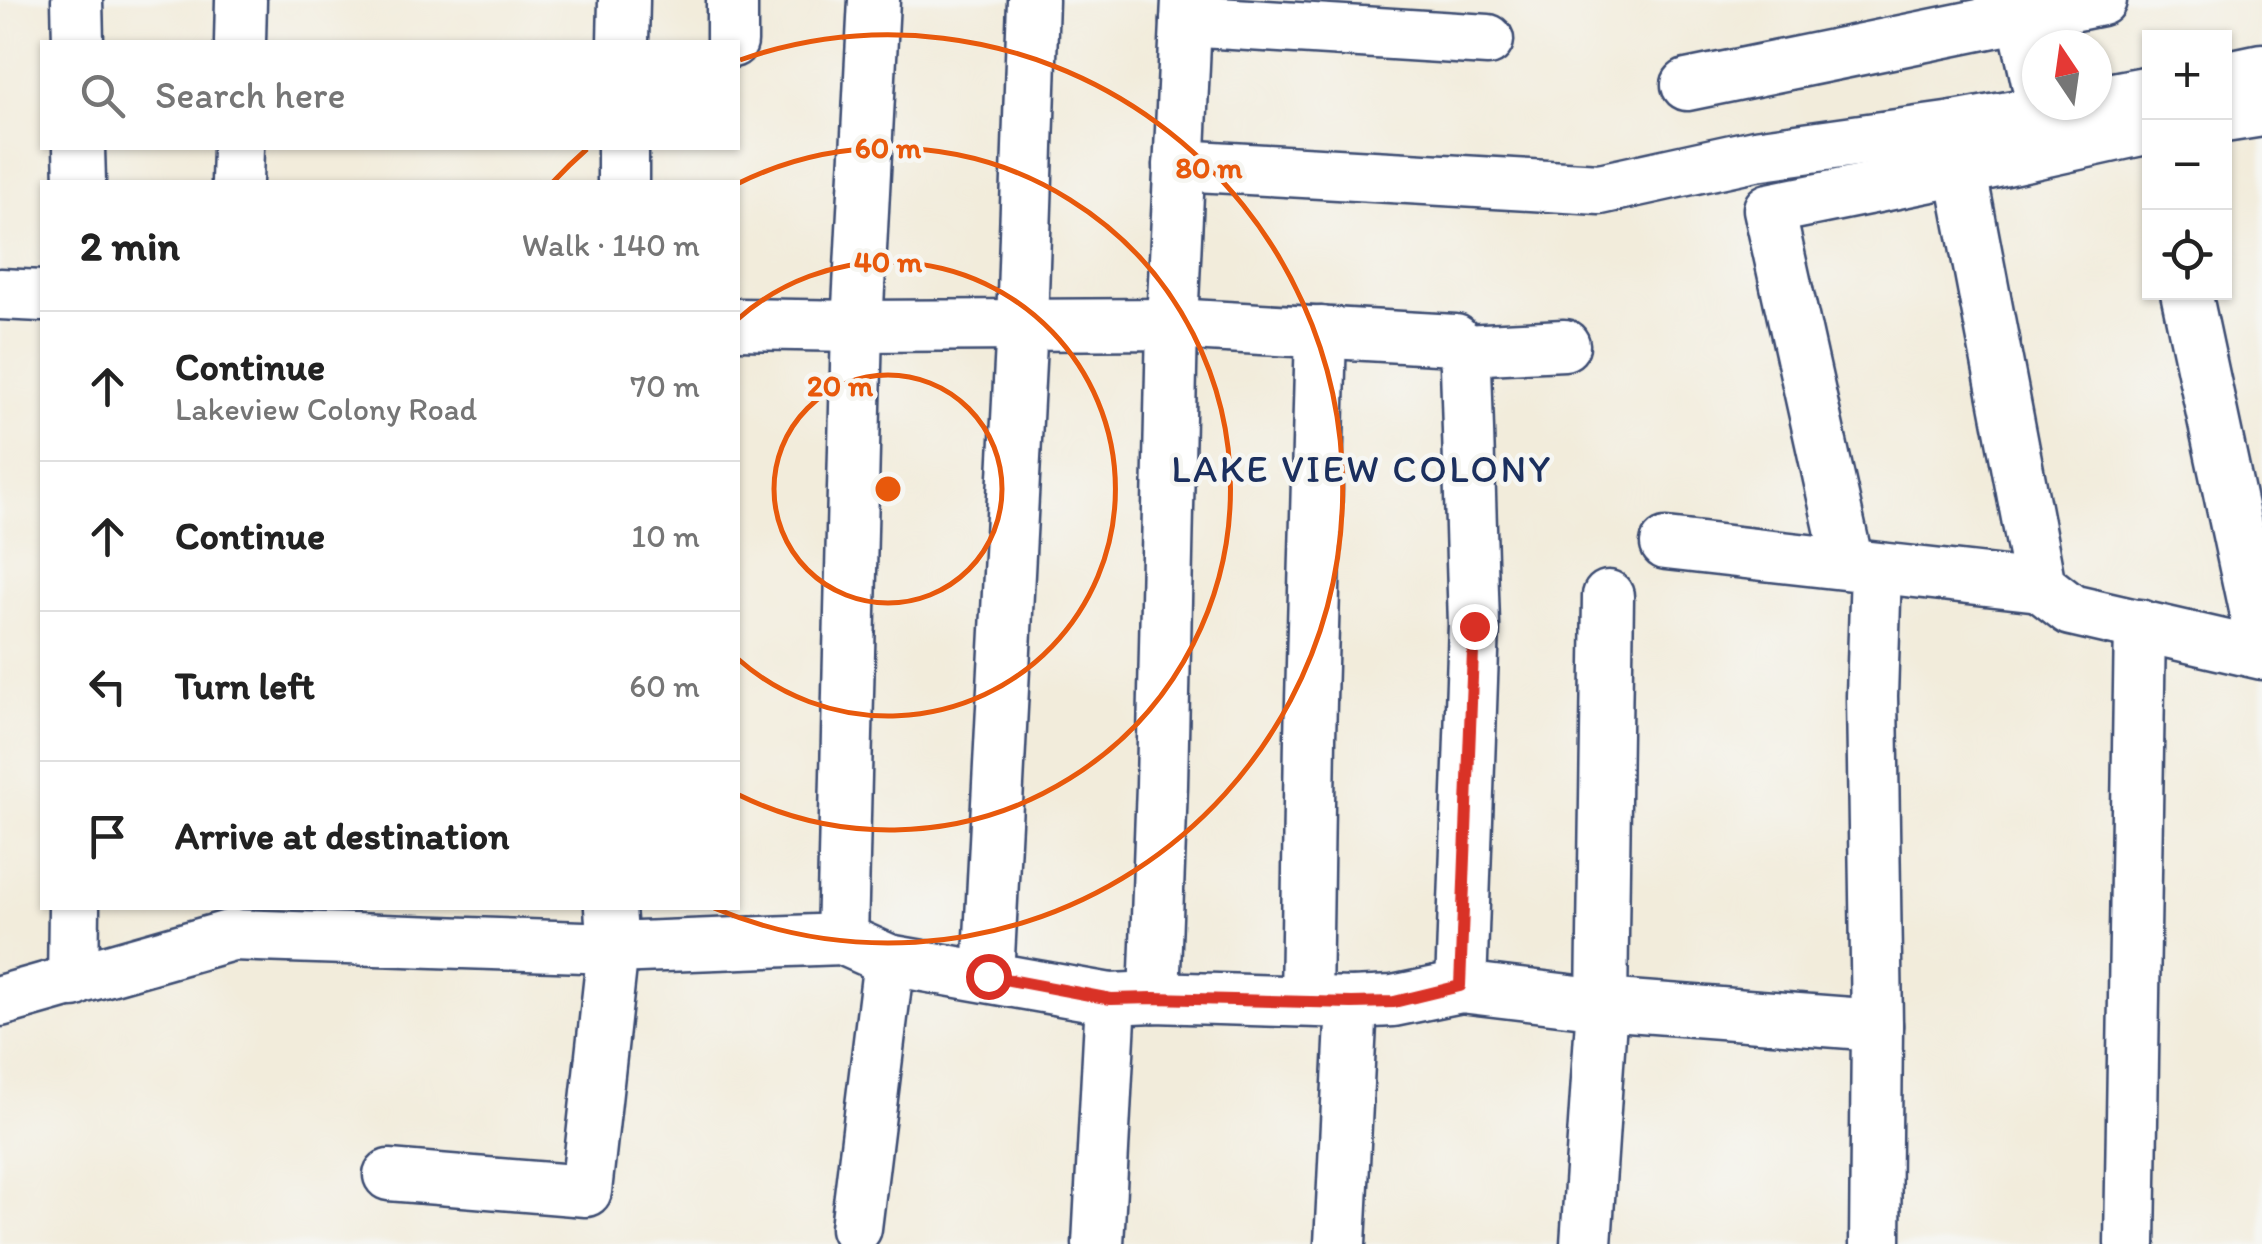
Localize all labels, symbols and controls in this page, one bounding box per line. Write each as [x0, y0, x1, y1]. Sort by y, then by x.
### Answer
north arrow [2022, 30, 2112, 120]
map controls [2142, 30, 2232, 300]
button: + [2142, 30, 2232, 120]
search box [40, 40, 740, 150]
icon: search [75, 68, 130, 123]
text: Search here [155, 72, 346, 118]
button: − [2142, 120, 2232, 210]
text: 60 m [855, 129, 922, 166]
text: 80 m [1176, 149, 1243, 186]
button: locate [2142, 210, 2232, 300]
text: 2 min [80, 220, 180, 271]
text: Walk · 140 m [522, 226, 700, 264]
text: 40 m [854, 243, 923, 280]
text: Continue [175, 344, 325, 390]
icon: ahead [80, 359, 135, 414]
text: 70 m [630, 367, 700, 405]
text: 20 m [807, 367, 874, 404]
text: Lakeview Colony Road [175, 390, 477, 428]
district label: LAKE VIEW COLONY [1171, 446, 1553, 492]
centre of rings [870, 471, 906, 507]
icon: ahead [80, 509, 135, 564]
text: Continue [175, 513, 325, 559]
text: 10 m [631, 517, 700, 555]
route end [1452, 604, 1498, 650]
icon: left [80, 659, 135, 714]
text: Turn left [175, 663, 315, 709]
text: 60 m [629, 667, 700, 705]
icon: arrive [80, 809, 135, 864]
text: Arrive at destination [175, 813, 510, 859]
route start [966, 954, 1012, 1000]

